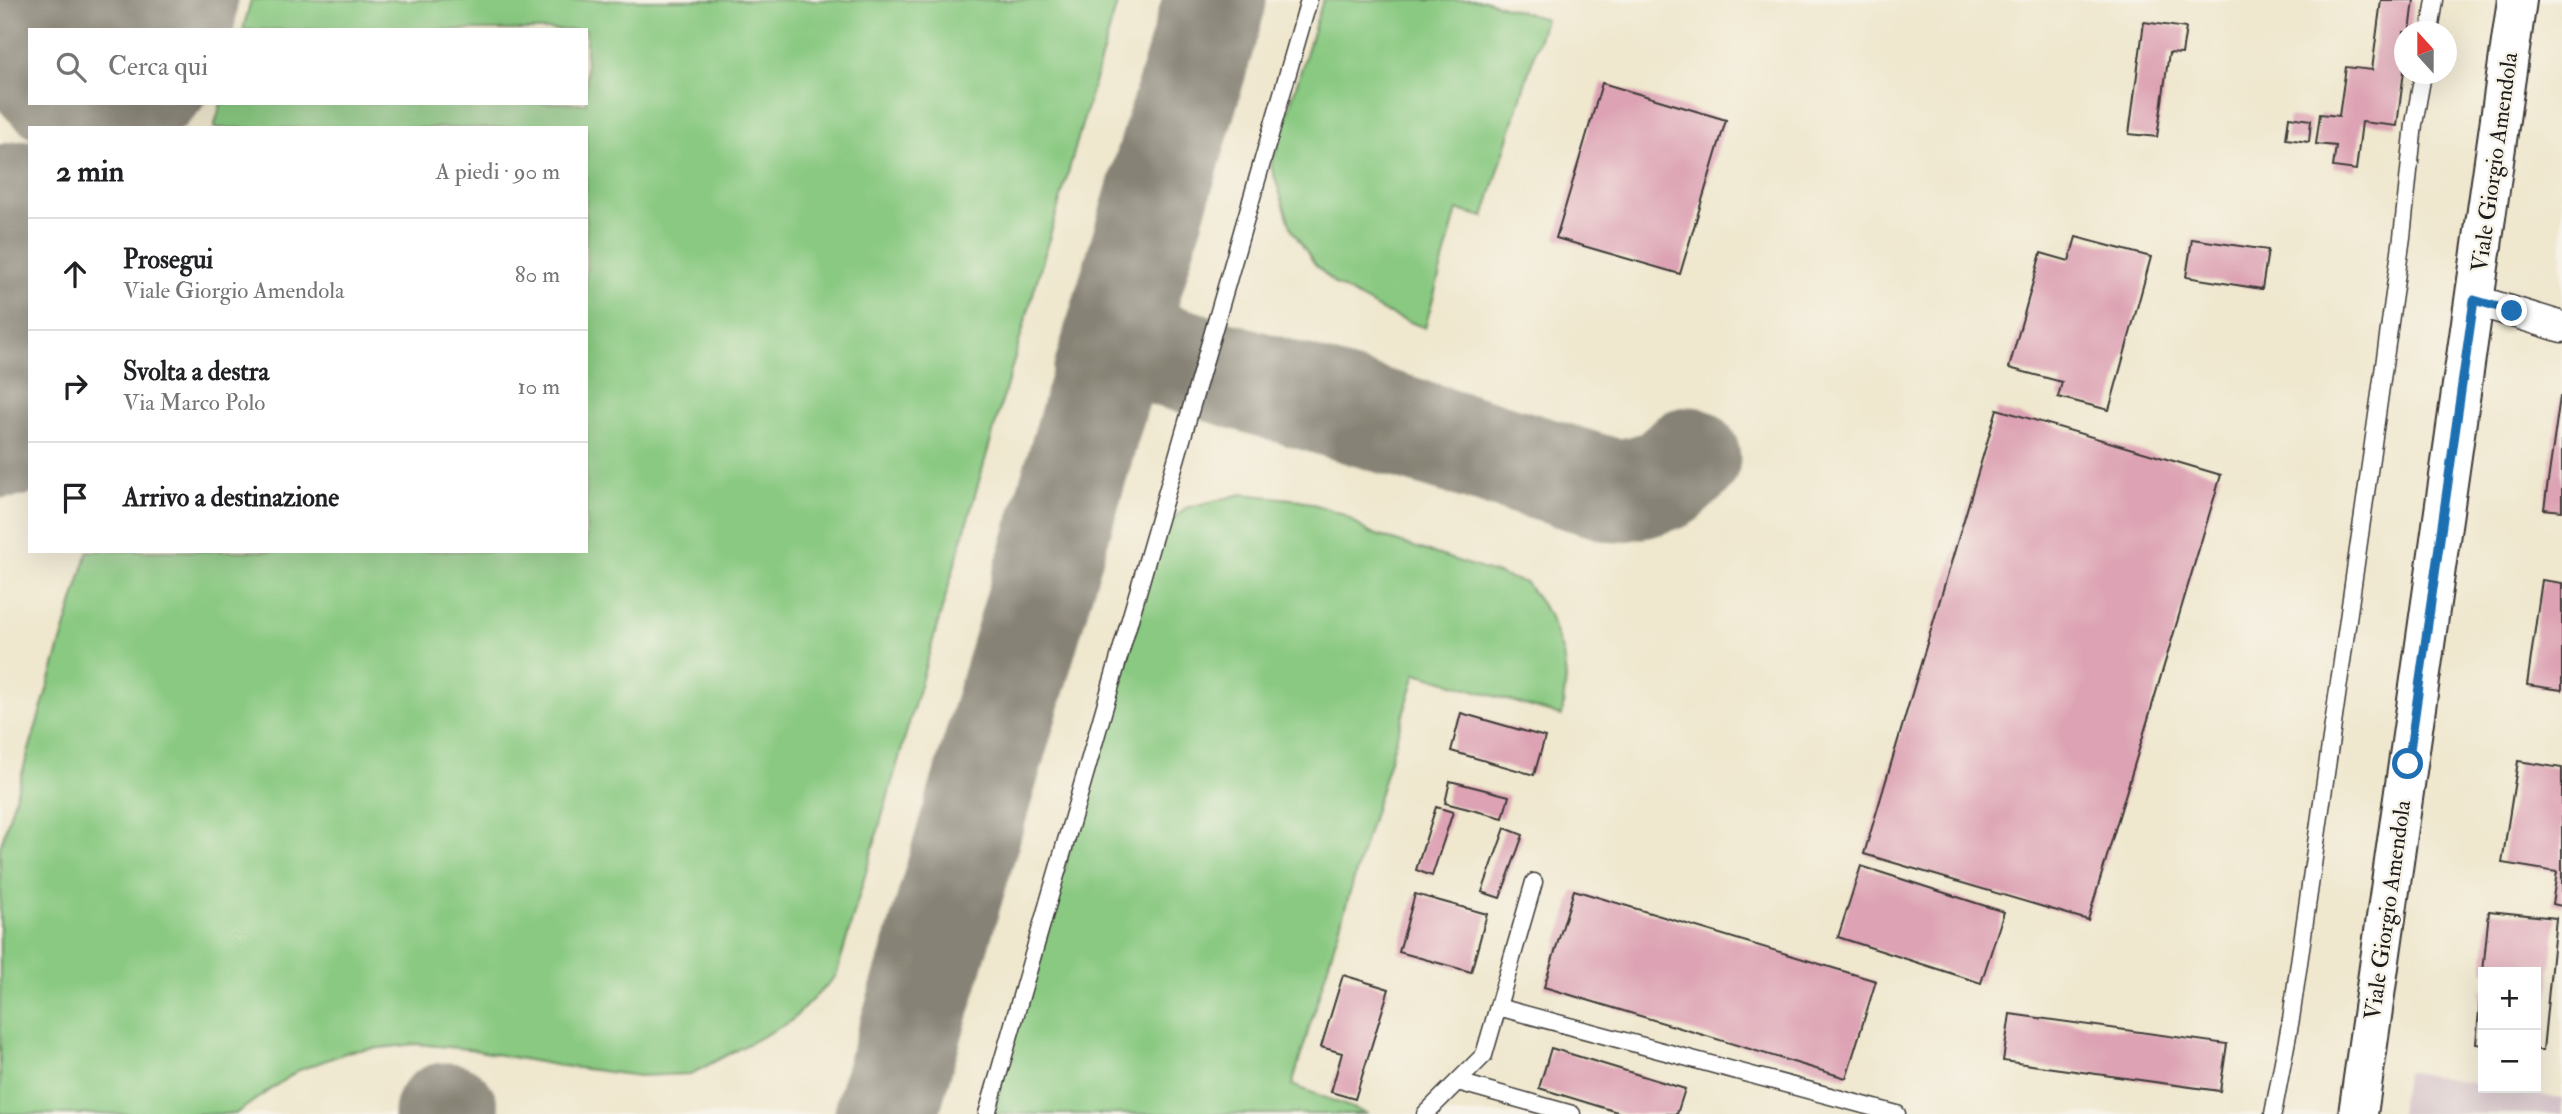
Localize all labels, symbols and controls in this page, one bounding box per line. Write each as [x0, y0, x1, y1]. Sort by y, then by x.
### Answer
north arrow [2394, 21, 2457, 84]
search box [28, 28, 588, 105]
icon: search [52, 48, 90, 86]
street label: Viale Giorgio Amendola [2465, 50, 2524, 274]
text: Cerca qui [108, 51, 208, 83]
text: 2 min [56, 153, 124, 190]
text: A piedi · 90 m [435, 157, 560, 186]
text: Prosegui [123, 244, 213, 276]
icon: ahead [56, 255, 94, 293]
text: 80 m [515, 260, 560, 289]
text: Viale Giorgio Amendola [123, 276, 345, 305]
route end [2496, 295, 2527, 326]
text: Svolta a destra [123, 356, 269, 388]
icon: right [56, 367, 94, 405]
text: 10 m [517, 372, 560, 401]
text: Via Marco Polo [123, 388, 265, 417]
icon: arrive [56, 479, 94, 517]
text: Arrivo a destinazione [123, 482, 339, 514]
route start [2392, 748, 2423, 779]
street label: Viale Giorgio Amendola [2358, 798, 2417, 1022]
map controls [2478, 967, 2541, 1093]
button: + [2478, 967, 2541, 1030]
button: − [2478, 1030, 2541, 1093]

